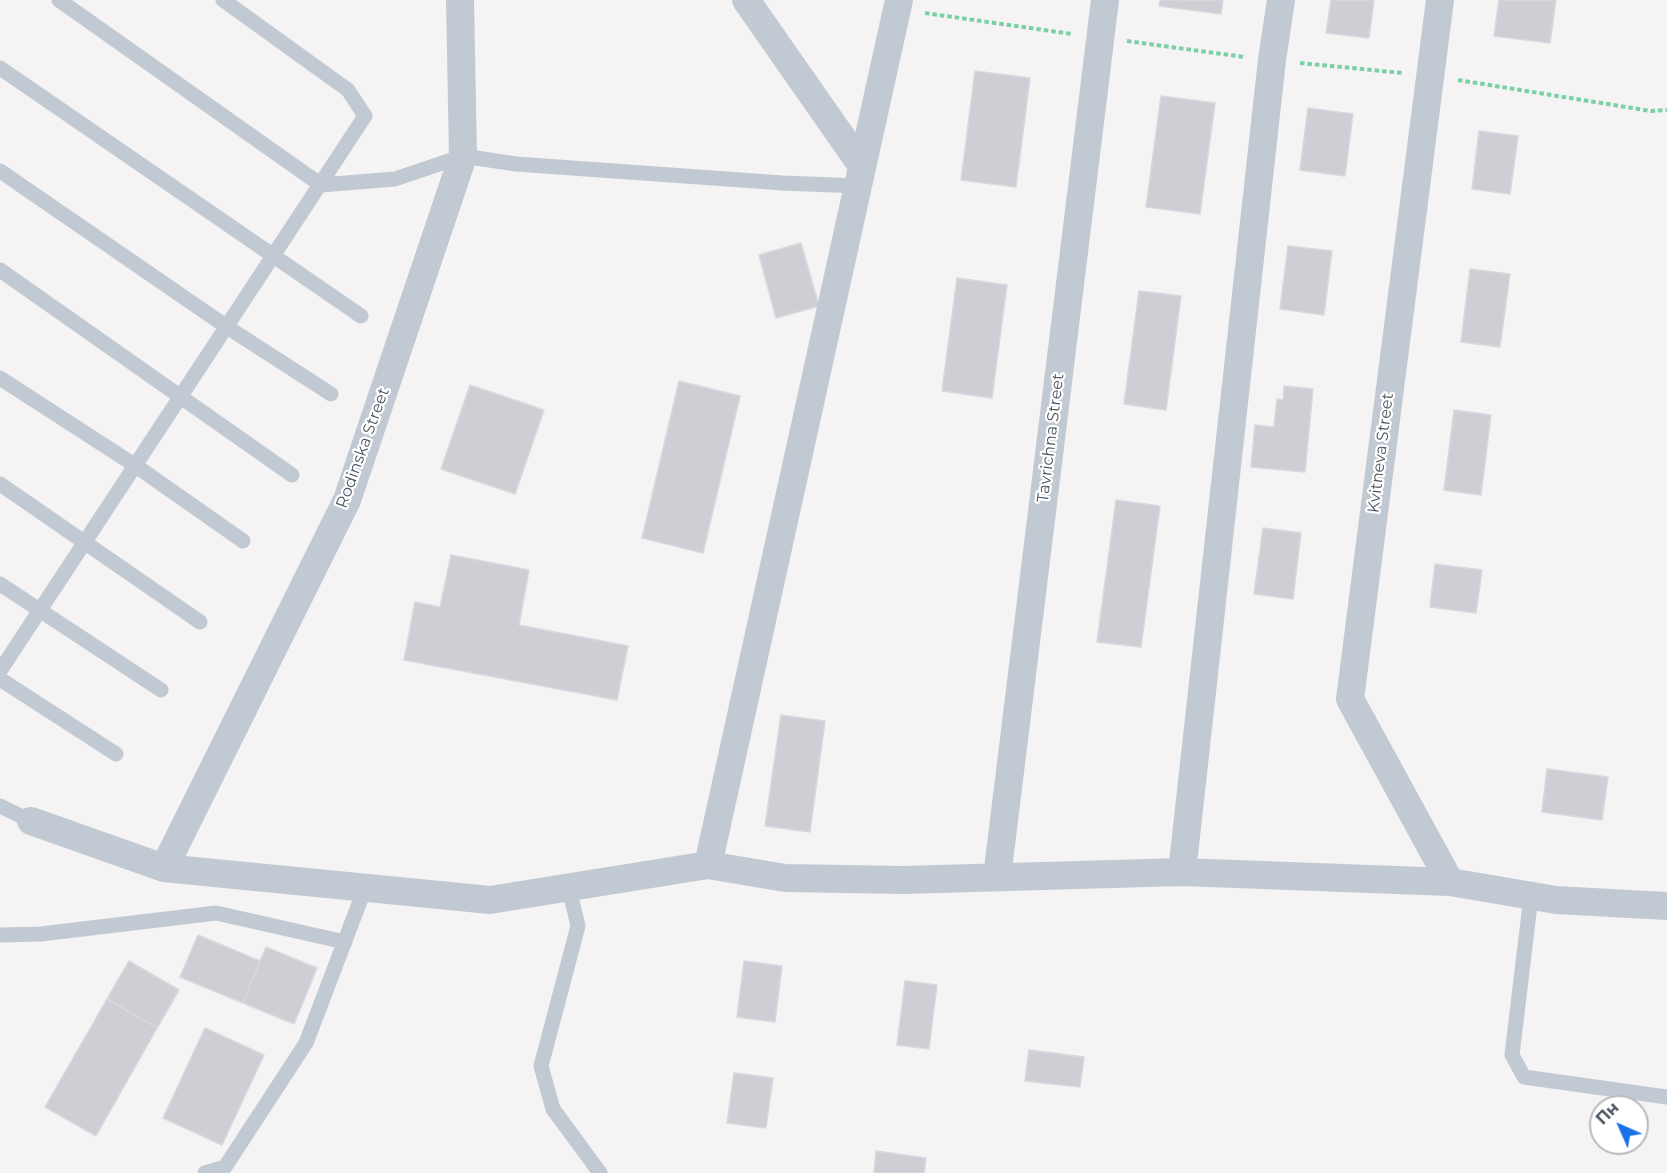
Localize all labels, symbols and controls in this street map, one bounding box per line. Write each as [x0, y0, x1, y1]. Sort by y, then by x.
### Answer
street label: Tavrichna Street [1034, 372, 1068, 504]
street label: Rodinska Street [332, 385, 394, 511]
street label: Kvitneva Street [1364, 392, 1398, 514]
north arrow [1589, 1095, 1649, 1155]
text: Пн [1592, 1098, 1623, 1129]

